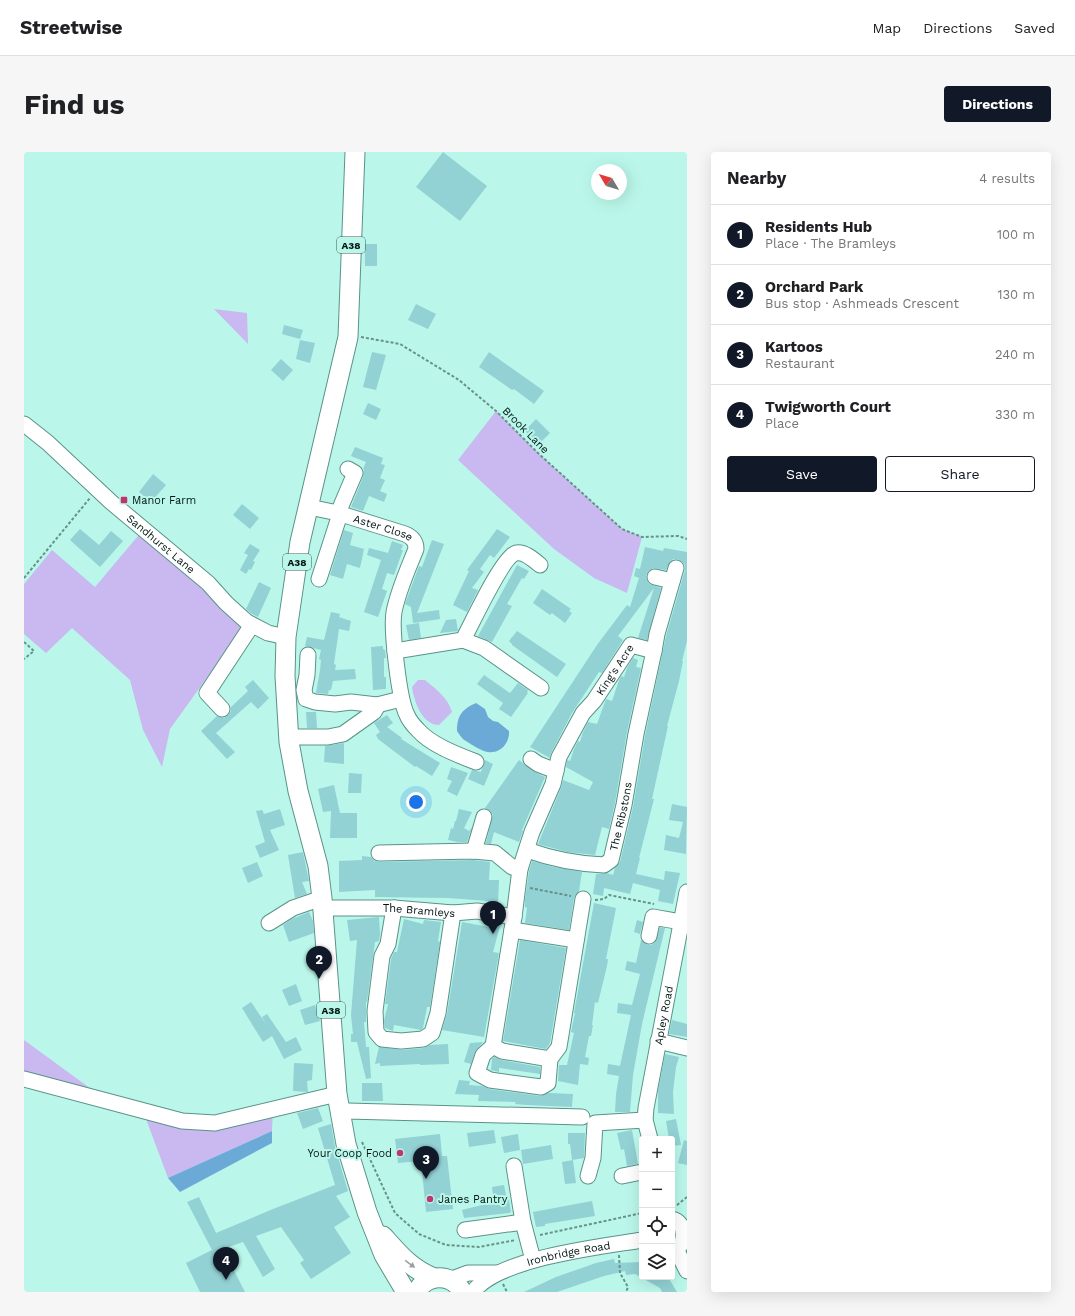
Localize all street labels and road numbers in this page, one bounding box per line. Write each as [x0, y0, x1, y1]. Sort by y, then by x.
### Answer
road number: A38 [337, 237, 365, 253]
street label: Brook Lane [500, 404, 552, 456]
street label: Sandhurst Lane [124, 512, 197, 576]
street label: Aster Close [352, 512, 415, 544]
road number: A38 [283, 554, 311, 570]
street label: King's Acre [594, 642, 637, 698]
street label: The Ribstons [607, 781, 635, 852]
street label: The Bramleys [383, 902, 456, 920]
street label: Apley Road [652, 985, 676, 1046]
road number: A38 [317, 1002, 345, 1018]
street label: Ironbridge Road [525, 1239, 611, 1269]

